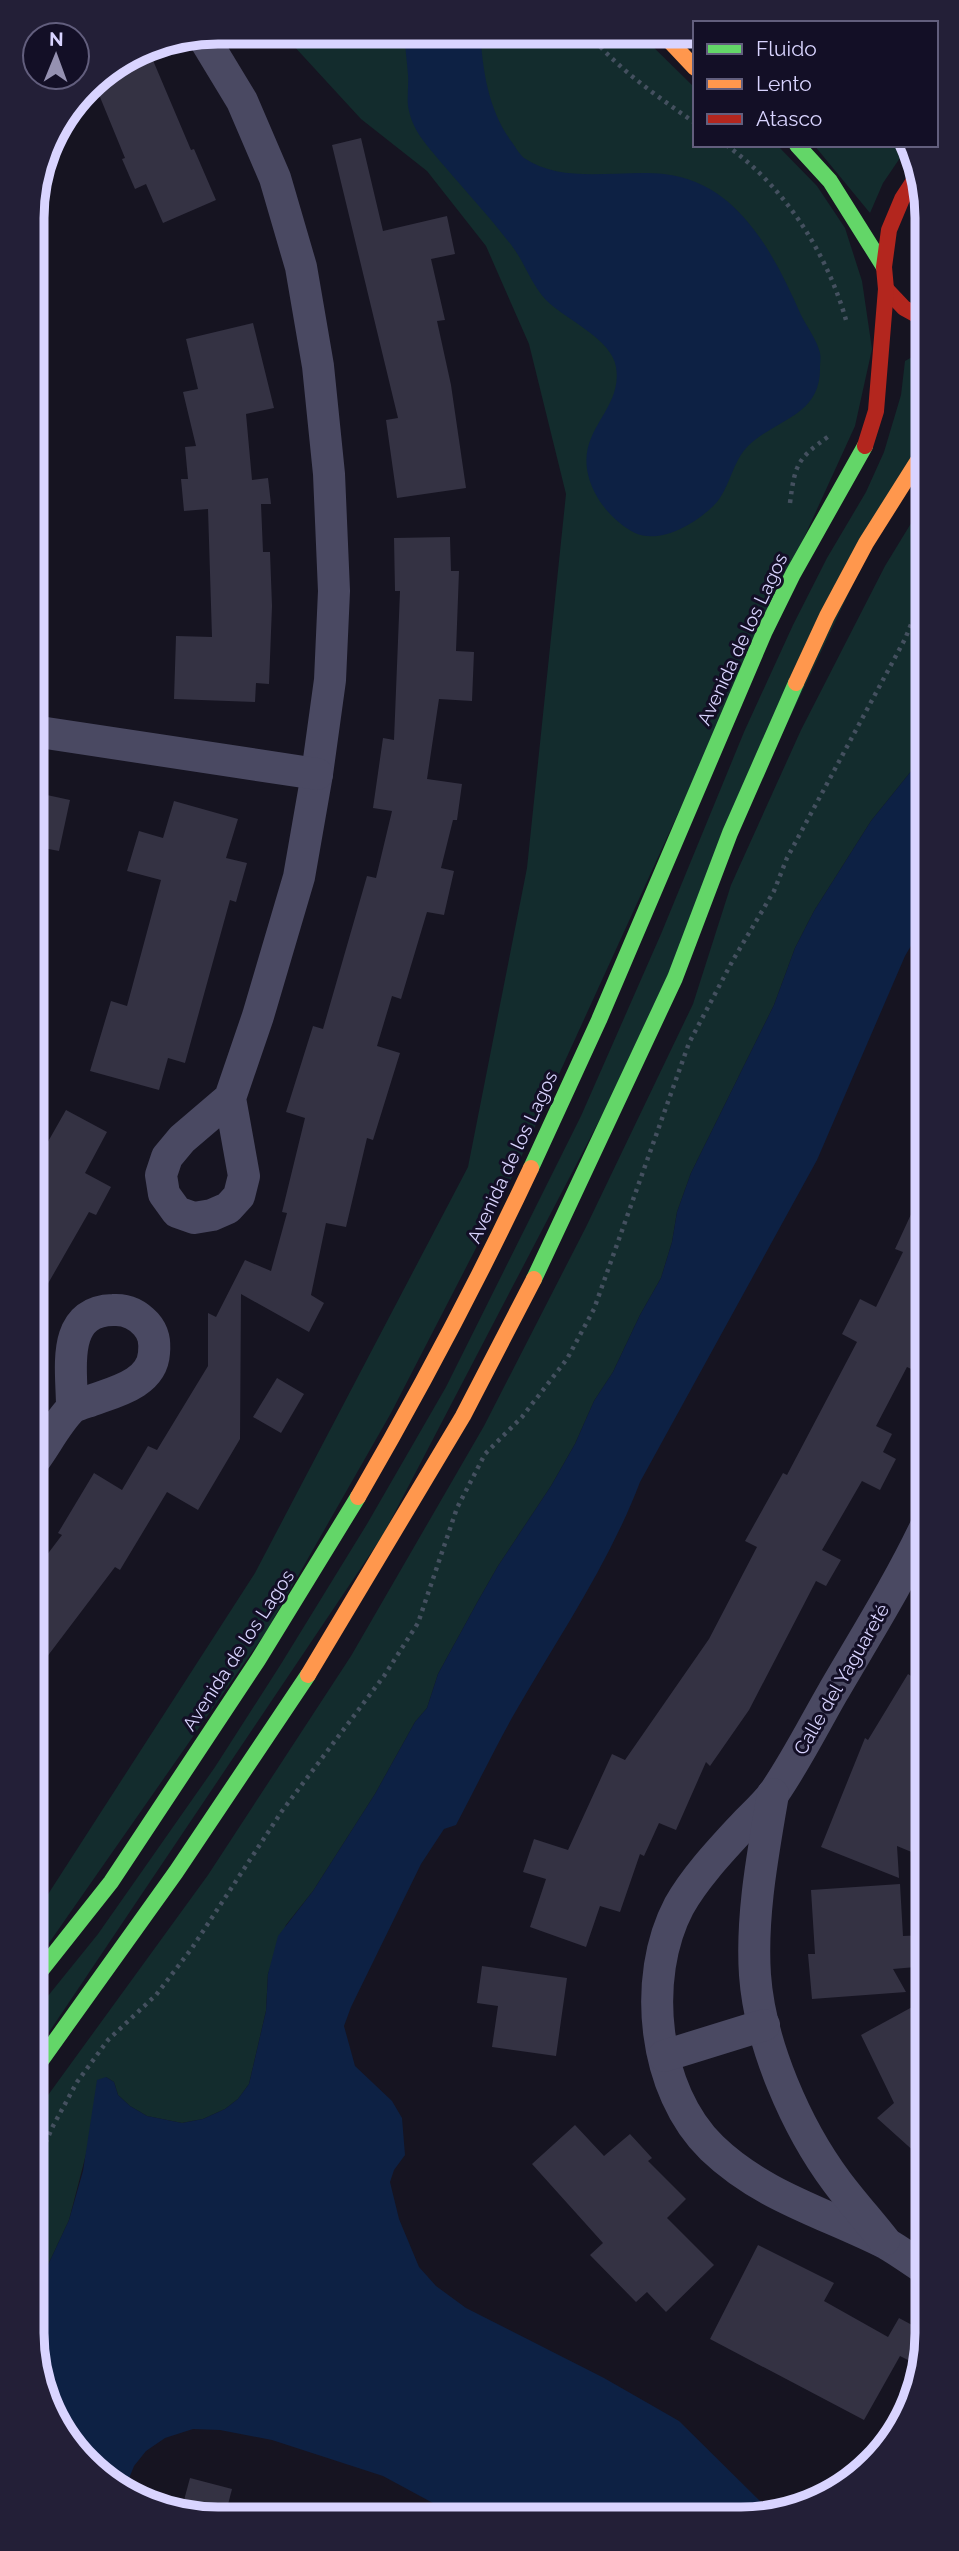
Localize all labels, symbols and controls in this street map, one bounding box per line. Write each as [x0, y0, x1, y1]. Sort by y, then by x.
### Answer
north arrow [21, 21, 91, 91]
legend [693, 21, 938, 147]
text: N [49, 28, 64, 50]
text: Fluido [756, 36, 817, 61]
text: Lento [756, 71, 812, 96]
text: Atasco [756, 106, 822, 131]
street label: Avenida de los Lagos [692, 549, 792, 729]
street label: Avenida de los Lagos [462, 1067, 562, 1247]
street label: Avenida de los Lagos [178, 1565, 298, 1735]
street label: Calle del Yaguareté [789, 1600, 893, 1758]

